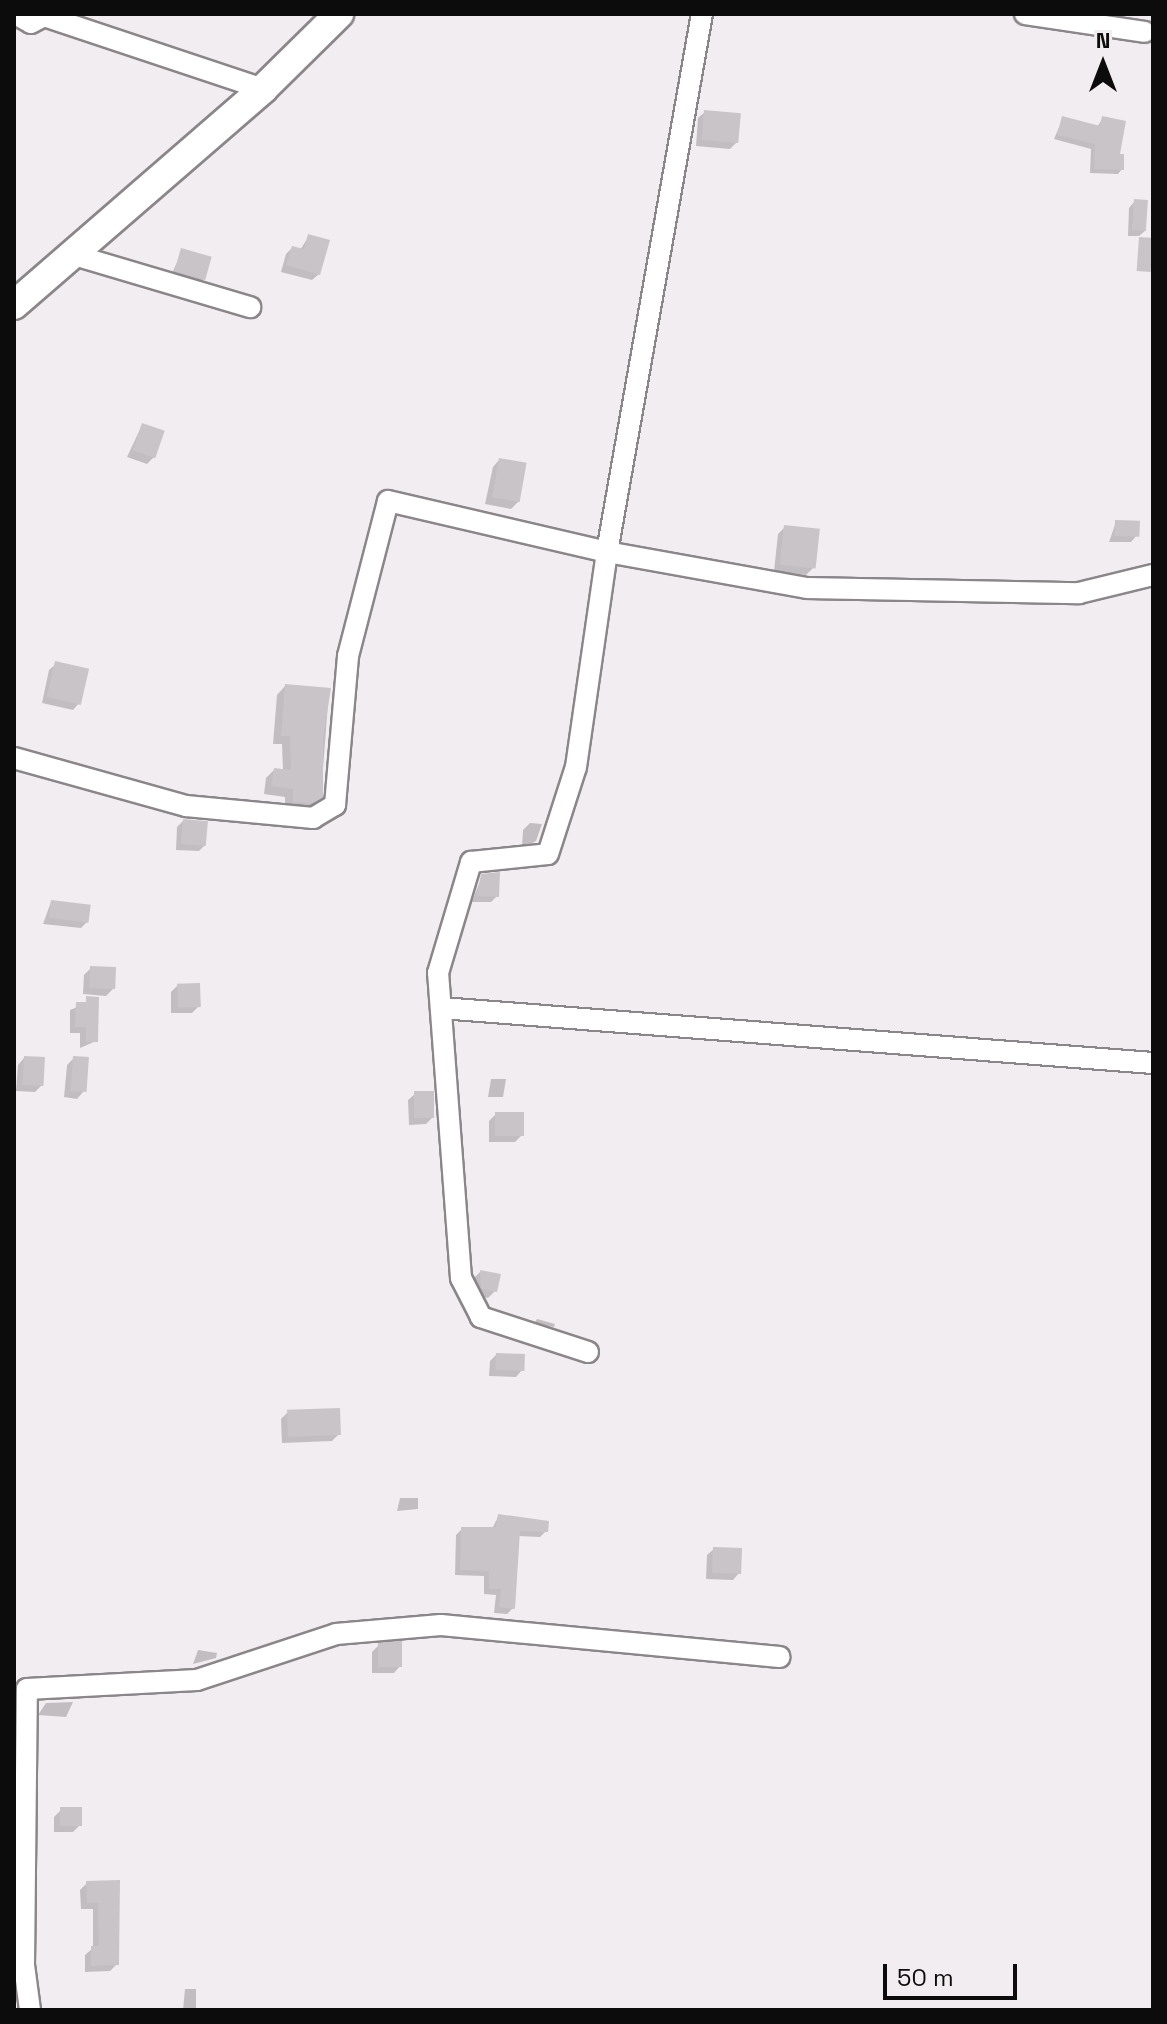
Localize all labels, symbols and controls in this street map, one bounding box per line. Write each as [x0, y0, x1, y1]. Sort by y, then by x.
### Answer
north arrow [1063, 24, 1143, 104]
text: N [1096, 26, 1110, 54]
scale bar [887, 1948, 1021, 1998]
text: 50 m [897, 1962, 954, 1993]

